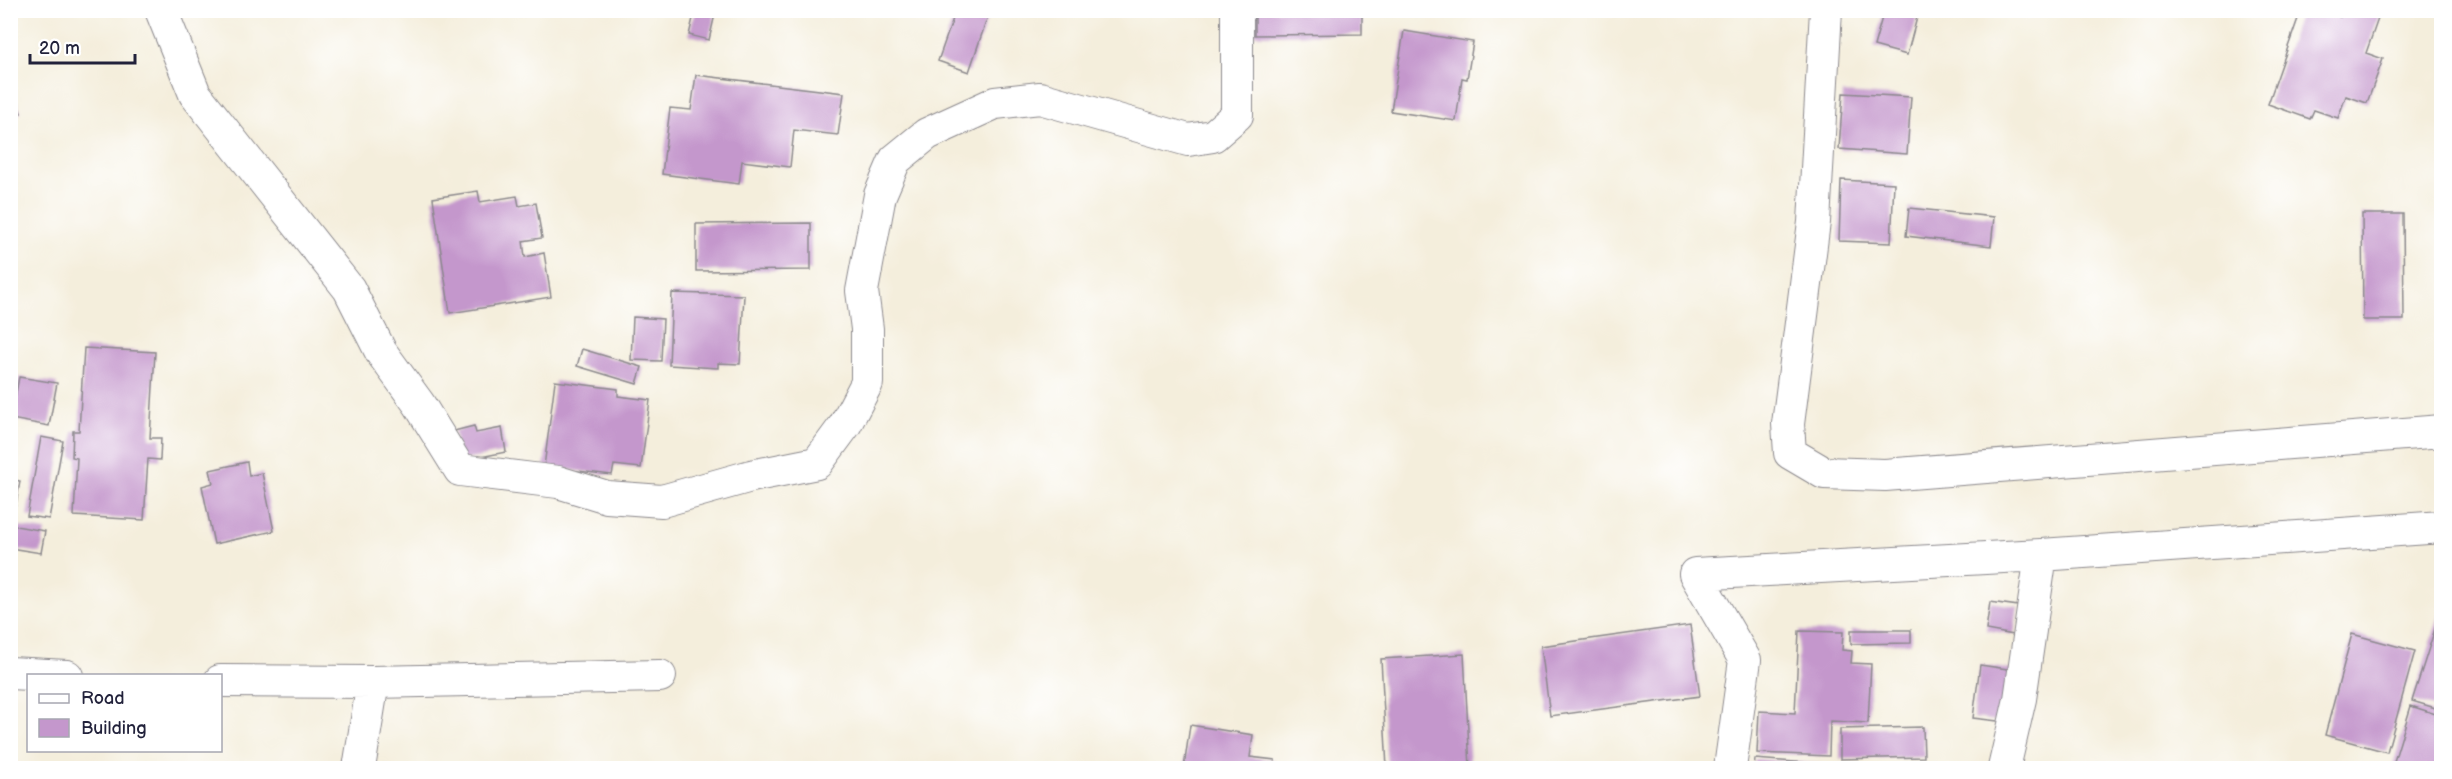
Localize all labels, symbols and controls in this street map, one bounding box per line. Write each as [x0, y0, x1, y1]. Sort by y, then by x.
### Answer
scale bar [30, 27, 135, 65]
text: 20 m [39, 38, 80, 59]
legend [27, 674, 222, 752]
text: Road [81, 688, 125, 709]
text: Building [81, 718, 147, 739]

